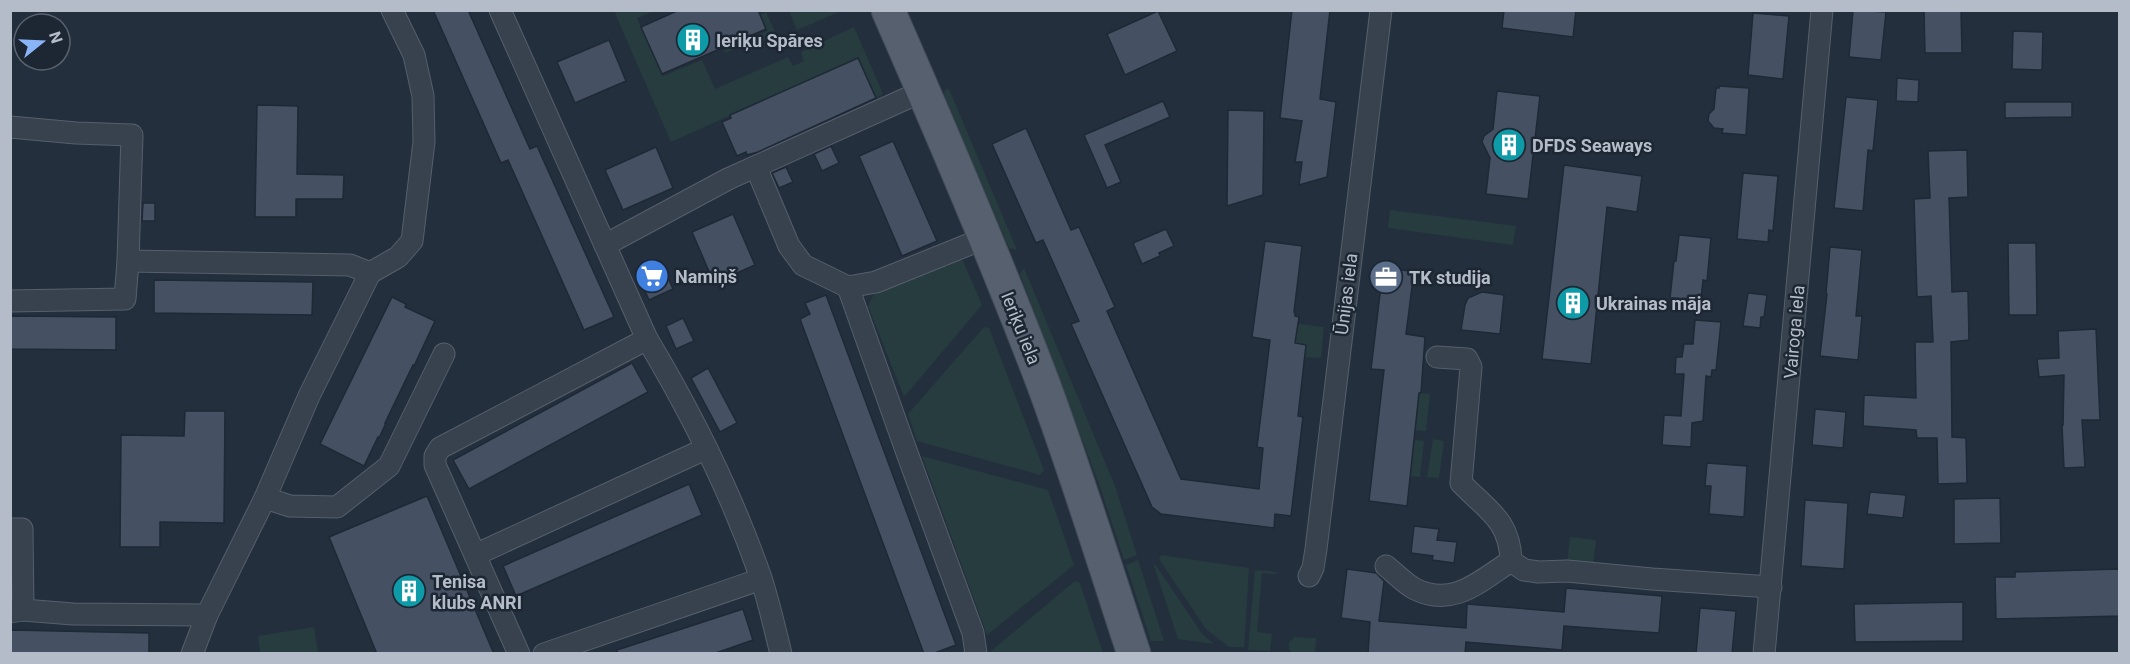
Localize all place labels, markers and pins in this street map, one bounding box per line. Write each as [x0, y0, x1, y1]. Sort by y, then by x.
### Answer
building icon: Ieriķu Spāres [675, 22, 711, 58]
place label: Ieriķu Spāres [716, 30, 823, 52]
building icon: DFDS Seaways [1491, 127, 1527, 163]
place label: DFDS Seaways [1532, 135, 1652, 156]
supermarket icon: Namiņš [634, 258, 670, 294]
office icon: TK studija [1368, 259, 1404, 295]
place label: Namiņš [675, 266, 737, 288]
place label: TK studija [1409, 267, 1491, 288]
building icon: Ukrainas māja [1555, 285, 1591, 321]
place label: Ukrainas māja [1596, 293, 1712, 314]
place label: Tenisa klubs ANRI [432, 571, 522, 613]
building icon: Tenisa klubs ANRI [391, 573, 427, 609]

